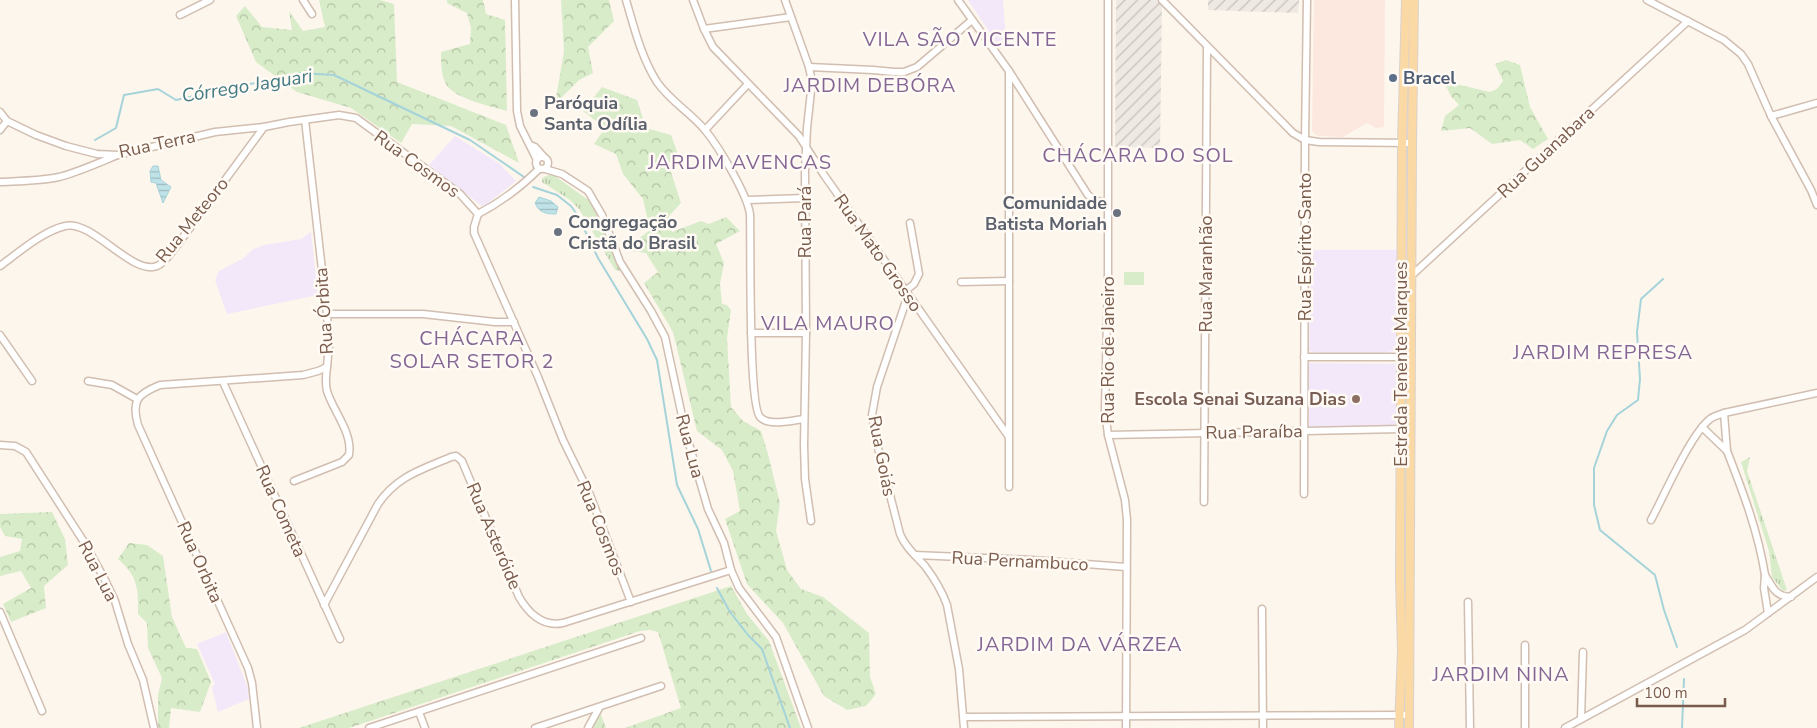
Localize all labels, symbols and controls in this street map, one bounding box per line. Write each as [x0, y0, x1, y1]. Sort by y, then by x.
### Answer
district label: VILA SÃO VICENTE [862, 26, 1057, 53]
water label: Córrego Jaguari [180, 63, 315, 109]
place label: Bracel [1403, 66, 1456, 90]
district label: JARDIM DEBÓRA [783, 72, 956, 99]
marker: Bracel [1387, 72, 1399, 84]
place label: Paróquia Santa Odília [544, 91, 648, 136]
street label: Rua Guanabara [1492, 101, 1600, 203]
marker: Paróquia Santa Odília [528, 107, 540, 119]
street label: Rua Terra [117, 124, 197, 164]
street label: Rua Cosmos [369, 125, 465, 203]
district label: CHÁCARA DO SOL [1042, 142, 1234, 169]
district label: JARDIM AVENCAS [647, 149, 832, 176]
street label: Rua Meteoro [150, 172, 234, 268]
street label: Rua Espírito Santo [1293, 173, 1317, 321]
street label: Rua Pará [793, 186, 817, 258]
street label: Rua Mato Grosso [828, 189, 928, 317]
place label: Comunidade Batista Moriah [985, 191, 1107, 236]
marker: Comunidade Batista Moriah [1111, 207, 1123, 219]
place label: Congregação Cristã do Brasil [568, 210, 697, 255]
street label: Rua Maranhão [1194, 215, 1218, 333]
marker: Congregação Cristã do Brasil [552, 226, 564, 238]
street label: Estrada Tenente Marques [1389, 261, 1413, 467]
street label: Rua Órbita [309, 267, 339, 355]
street label: Rua Rio de Janeiro [1096, 276, 1120, 424]
district label: VILA MAURO [760, 310, 895, 337]
district label: CHÁCARA SOLAR SETOR 2 [390, 325, 554, 375]
district label: JARDIM REPRESA [1512, 339, 1693, 366]
place label: Escola Senai Suzana Dias [1134, 387, 1346, 411]
marker: Escola Senai Suzana Dias [1350, 393, 1362, 405]
street label: Rua Lua [670, 411, 710, 481]
street label: Rua Goiás [862, 414, 902, 498]
street label: Rua Paraíba [1205, 419, 1303, 445]
street label: Rua Cometa [250, 461, 312, 561]
street label: Rua Cosmos [571, 477, 631, 579]
street label: Rua Asteróide [461, 479, 527, 593]
street label: Rua Orbita [171, 517, 229, 607]
street label: Rua Lua [72, 536, 124, 606]
street label: Rua Pernambuco [951, 545, 1089, 577]
district label: JARDIM DA VÁRZEA [976, 631, 1183, 658]
district label: JARDIM NINA [1432, 661, 1569, 688]
scale bar [1637, 676, 1724, 708]
text: 100 m [1644, 683, 1688, 703]

